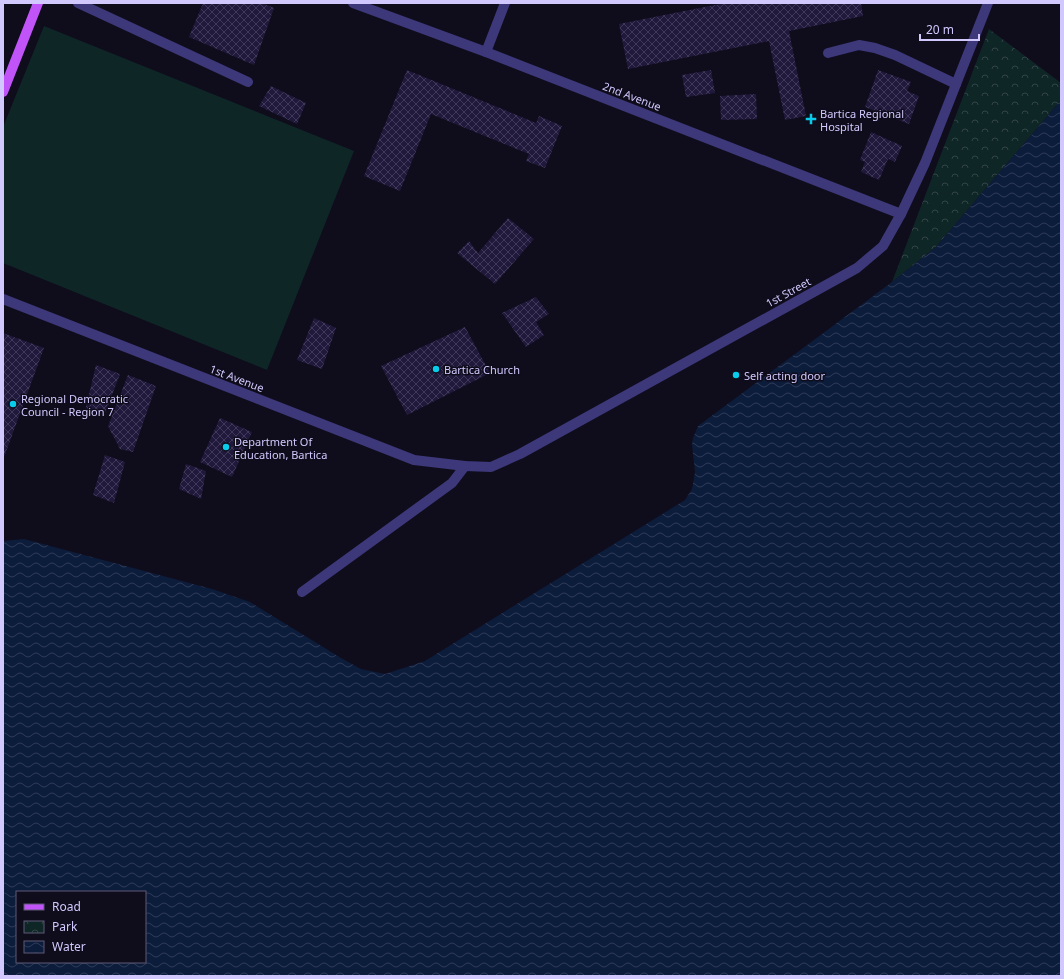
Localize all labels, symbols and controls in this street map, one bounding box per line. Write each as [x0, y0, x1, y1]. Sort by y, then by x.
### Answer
scale bar [920, 16, 979, 42]
text: 20 m [926, 21, 954, 38]
street label: 2nd Avenue [601, 78, 663, 114]
place label: Bartica Regional Hospital [820, 106, 904, 134]
marker: Bartica Regional Hospital [805, 113, 817, 125]
street label: 1st Street [763, 274, 813, 310]
street label: 1st Avenue [208, 361, 266, 395]
place label: Bartica Church [444, 362, 520, 377]
marker: Bartica Church [431, 364, 441, 374]
place label: Self acting door [744, 368, 825, 383]
marker: Self acting door [731, 370, 741, 380]
place label: Regional Democratic Council - Region 7 [21, 391, 128, 419]
marker: Regional Democratic Council - Region 7 [8, 399, 18, 409]
place label: Department Of Education, Bartica [234, 434, 327, 462]
marker: Department Of Education, Bartica [221, 442, 231, 452]
legend [16, 891, 146, 963]
text: Road [52, 898, 81, 915]
text: Park [52, 918, 78, 935]
text: Water [52, 938, 86, 955]

